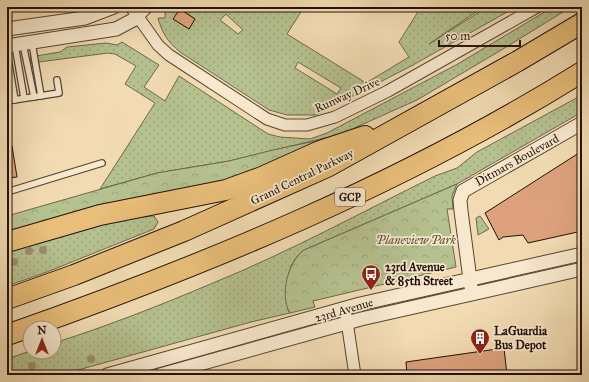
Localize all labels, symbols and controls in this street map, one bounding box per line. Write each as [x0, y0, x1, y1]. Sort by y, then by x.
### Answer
scale bar [439, 22, 520, 48]
text: 50 m [445, 29, 470, 43]
street label: Runway Drive [312, 74, 382, 116]
street label: Ditmars Boulevard [473, 131, 561, 189]
street label: Grand Central Parkway [248, 146, 356, 208]
road number: GCP [335, 188, 365, 206]
park label: Planeview Park [376, 233, 457, 247]
place label: 23rd Avenue & 85th Street [385, 260, 454, 288]
bus stop icon: 23rd Avenue & 85th Street [360, 263, 382, 291]
street label: 23rd Avenue [313, 295, 375, 325]
north arrow [22, 320, 62, 360]
text: N [37, 324, 47, 337]
place label: LaGuardia Bus Depot [494, 324, 548, 353]
building icon: LaGuardia Bus Depot [469, 327, 491, 355]

